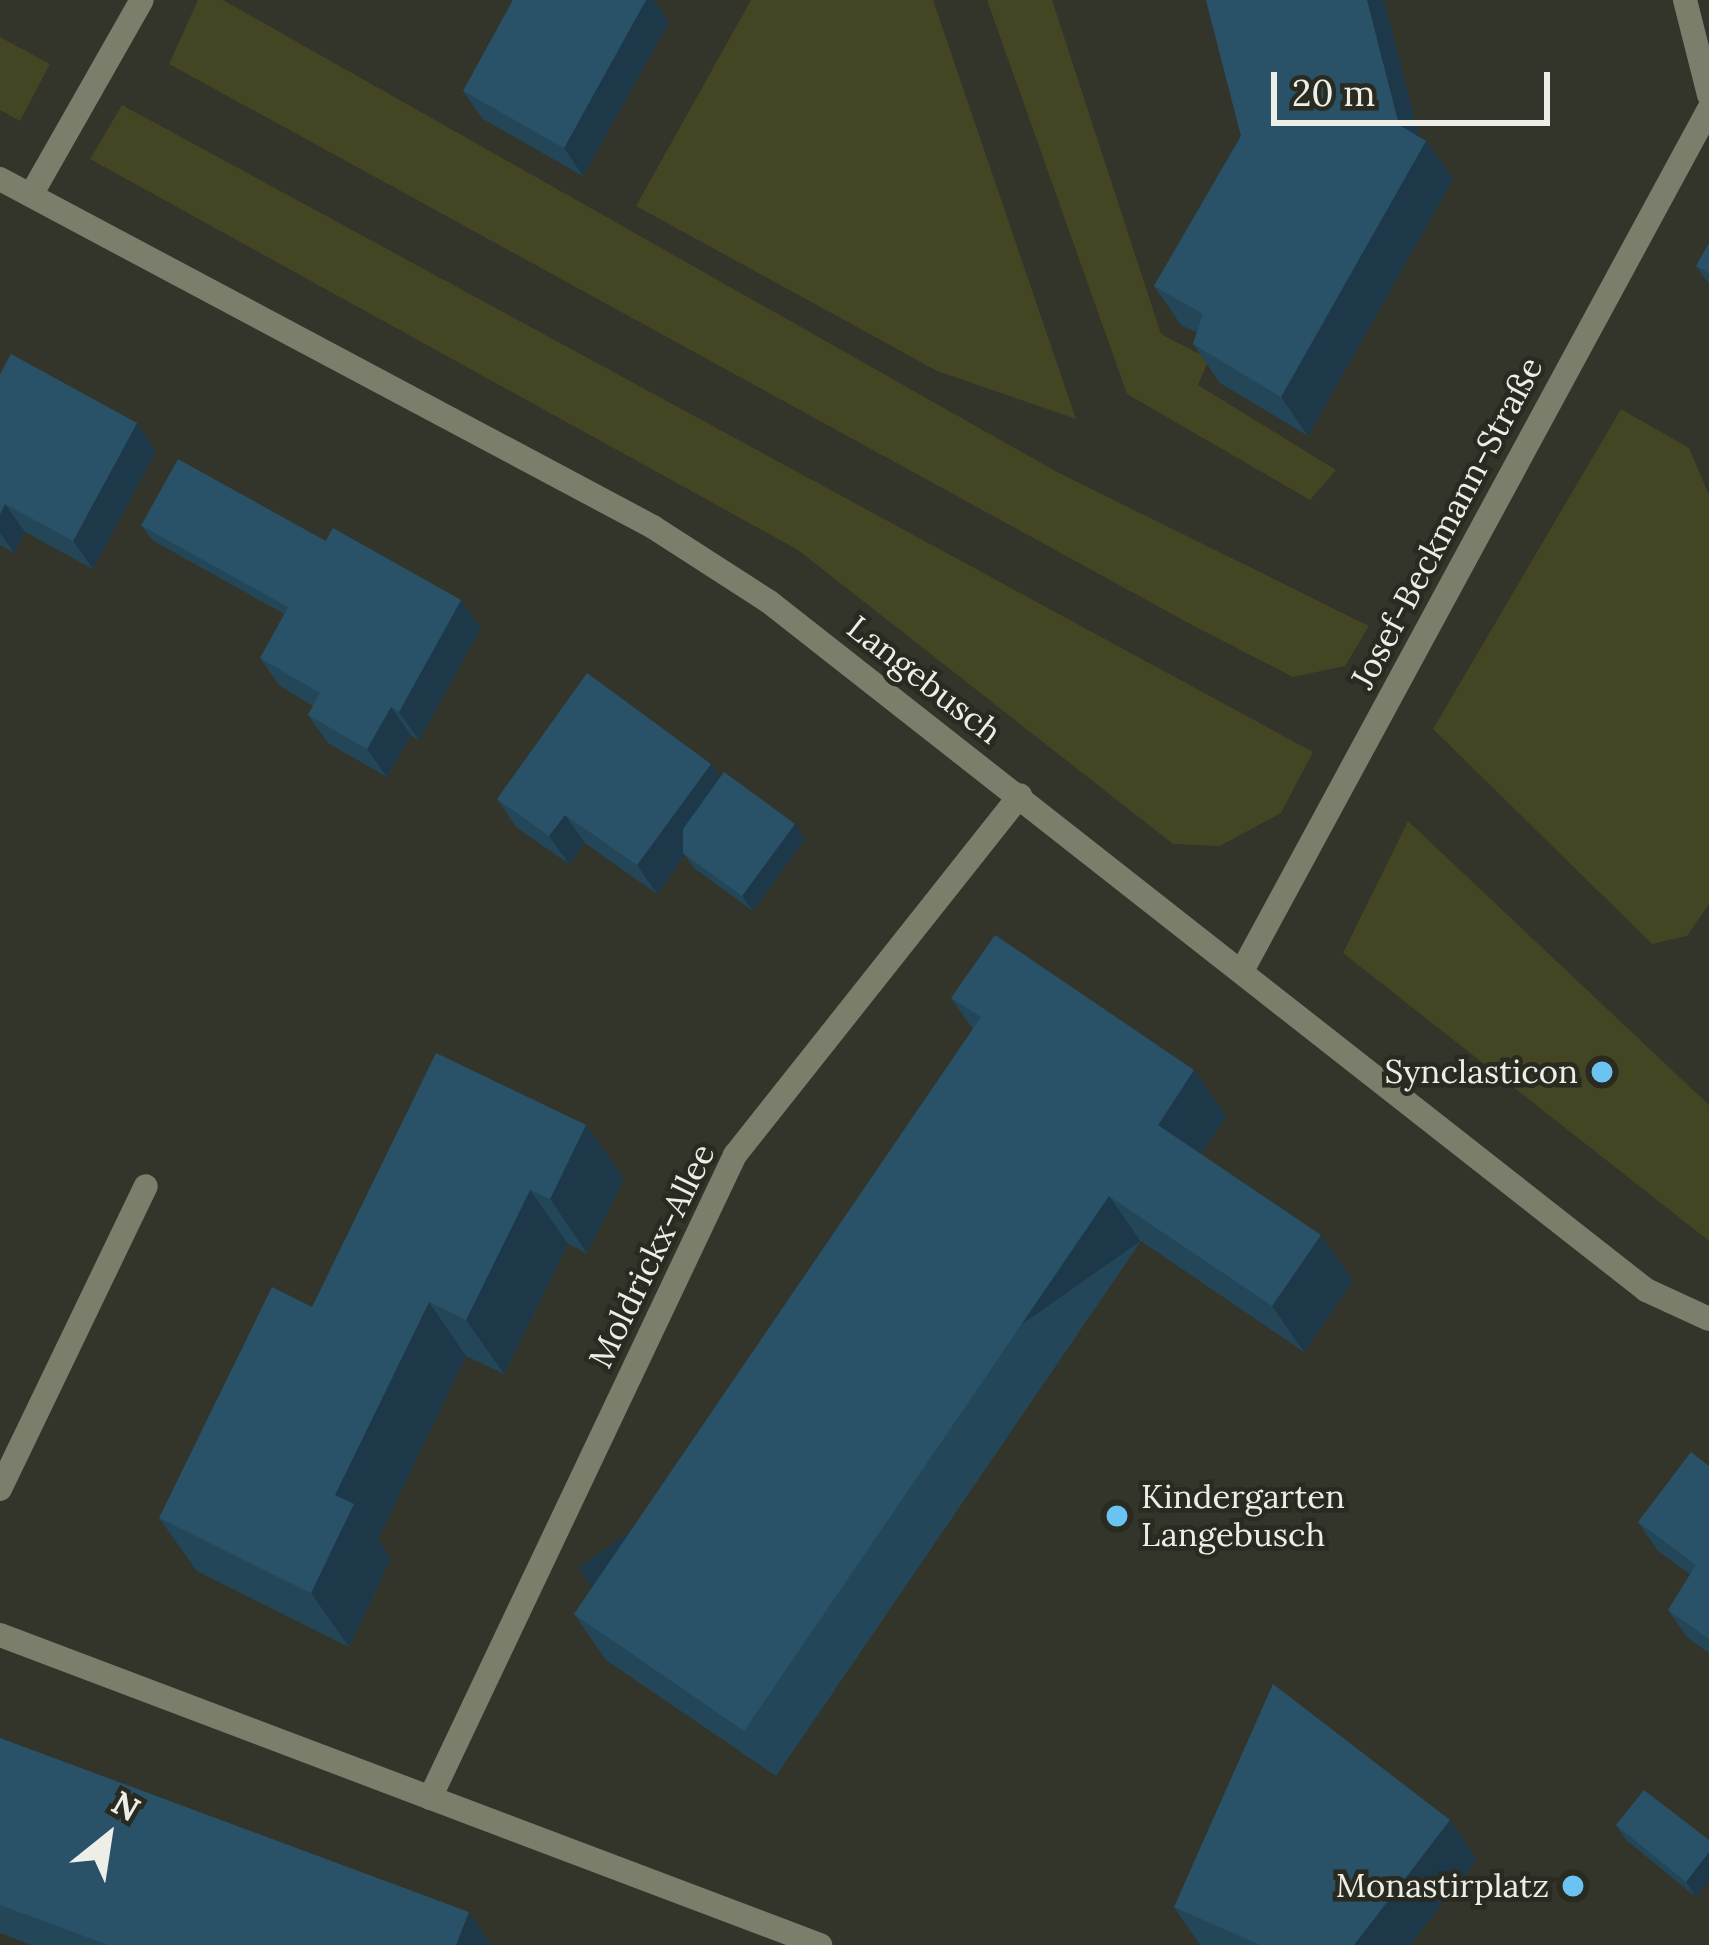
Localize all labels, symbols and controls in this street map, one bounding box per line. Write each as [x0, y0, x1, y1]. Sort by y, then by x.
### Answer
scale bar [1277, 48, 1556, 122]
text: 20 m [1292, 70, 1375, 116]
street label: Josef-Beckmann-Straße [1343, 351, 1551, 695]
street label: Langebusch [839, 608, 1009, 752]
place label: Synclasticon [1384, 1052, 1578, 1092]
marker: Synclasticon [1589, 1059, 1615, 1085]
street label: Moldrickx-Allee [581, 1138, 723, 1374]
place label: Kindergarten Langebusch [1141, 1477, 1345, 1555]
marker: Kindergarten Langebusch [1104, 1503, 1130, 1529]
north arrow [48, 1777, 168, 1897]
text: N [104, 1781, 148, 1830]
place label: Monastirplatz [1336, 1866, 1549, 1906]
marker: Monastirplatz [1560, 1873, 1586, 1899]

